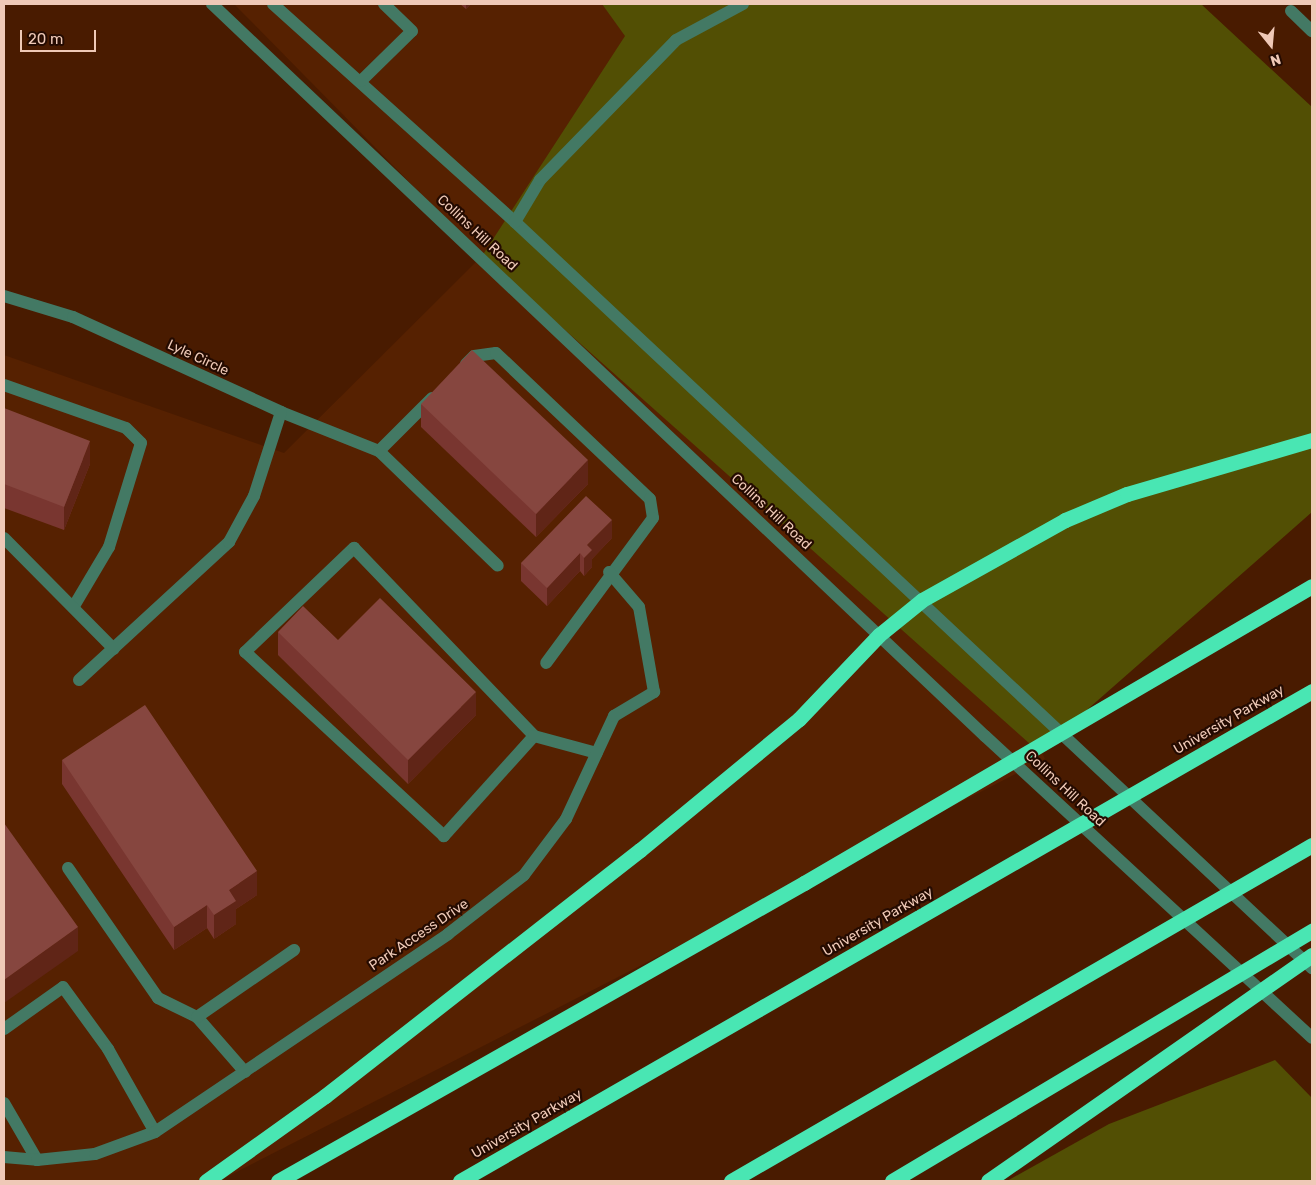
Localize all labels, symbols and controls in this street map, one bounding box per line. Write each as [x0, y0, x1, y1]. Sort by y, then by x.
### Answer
scale bar [22, 20, 99, 52]
north arrow [1246, 20, 1296, 70]
text: 20 m [28, 30, 63, 48]
text: N [1268, 50, 1283, 69]
street label: Collins Hill Road [433, 192, 521, 274]
street label: Lyle Circle [165, 336, 231, 380]
street label: Collins Hill Road [727, 471, 815, 553]
street label: University Parkway [1171, 681, 1287, 759]
street label: Collins Hill Road [1021, 748, 1109, 830]
street label: University Parkway [820, 883, 936, 961]
street label: Park Access Drive [366, 895, 472, 975]
street label: University Parkway [469, 1085, 585, 1163]

